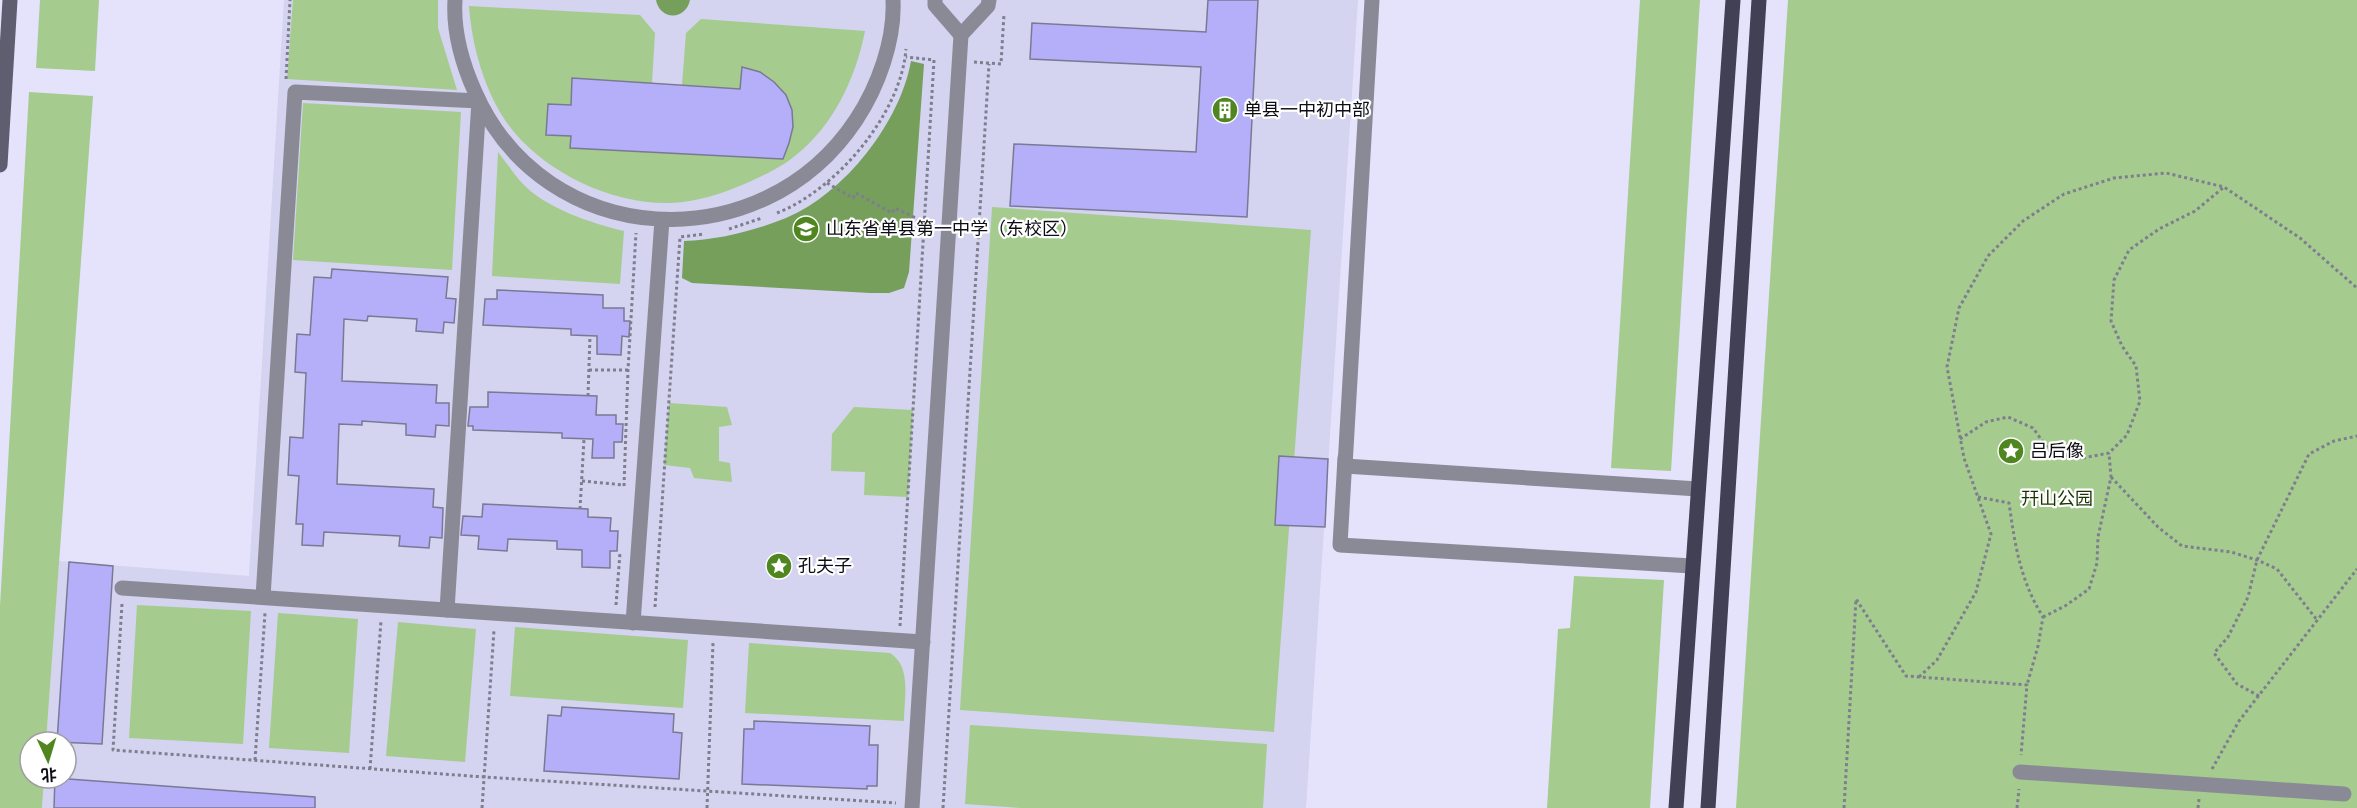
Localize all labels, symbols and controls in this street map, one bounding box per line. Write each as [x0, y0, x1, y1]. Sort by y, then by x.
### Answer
building icon: 单县一中初中部 [1210, 95, 1240, 125]
place label: 单县一中初中部 [1244, 98, 1370, 121]
school or university icon: 山东省单县第一中学（东校区） [791, 214, 821, 244]
place label: 山东省单县第一中学（东校区） [826, 217, 1078, 240]
place icon: 吕后像 [1996, 436, 2026, 466]
place label: 吕后像 [2030, 439, 2084, 462]
park label: 幵山公园 [2021, 487, 2093, 510]
place icon: 孔夫子 [764, 551, 794, 581]
place label: 孔夫子 [798, 554, 852, 577]
north arrow [18, 730, 78, 790]
text: 北 [40, 764, 58, 785]

